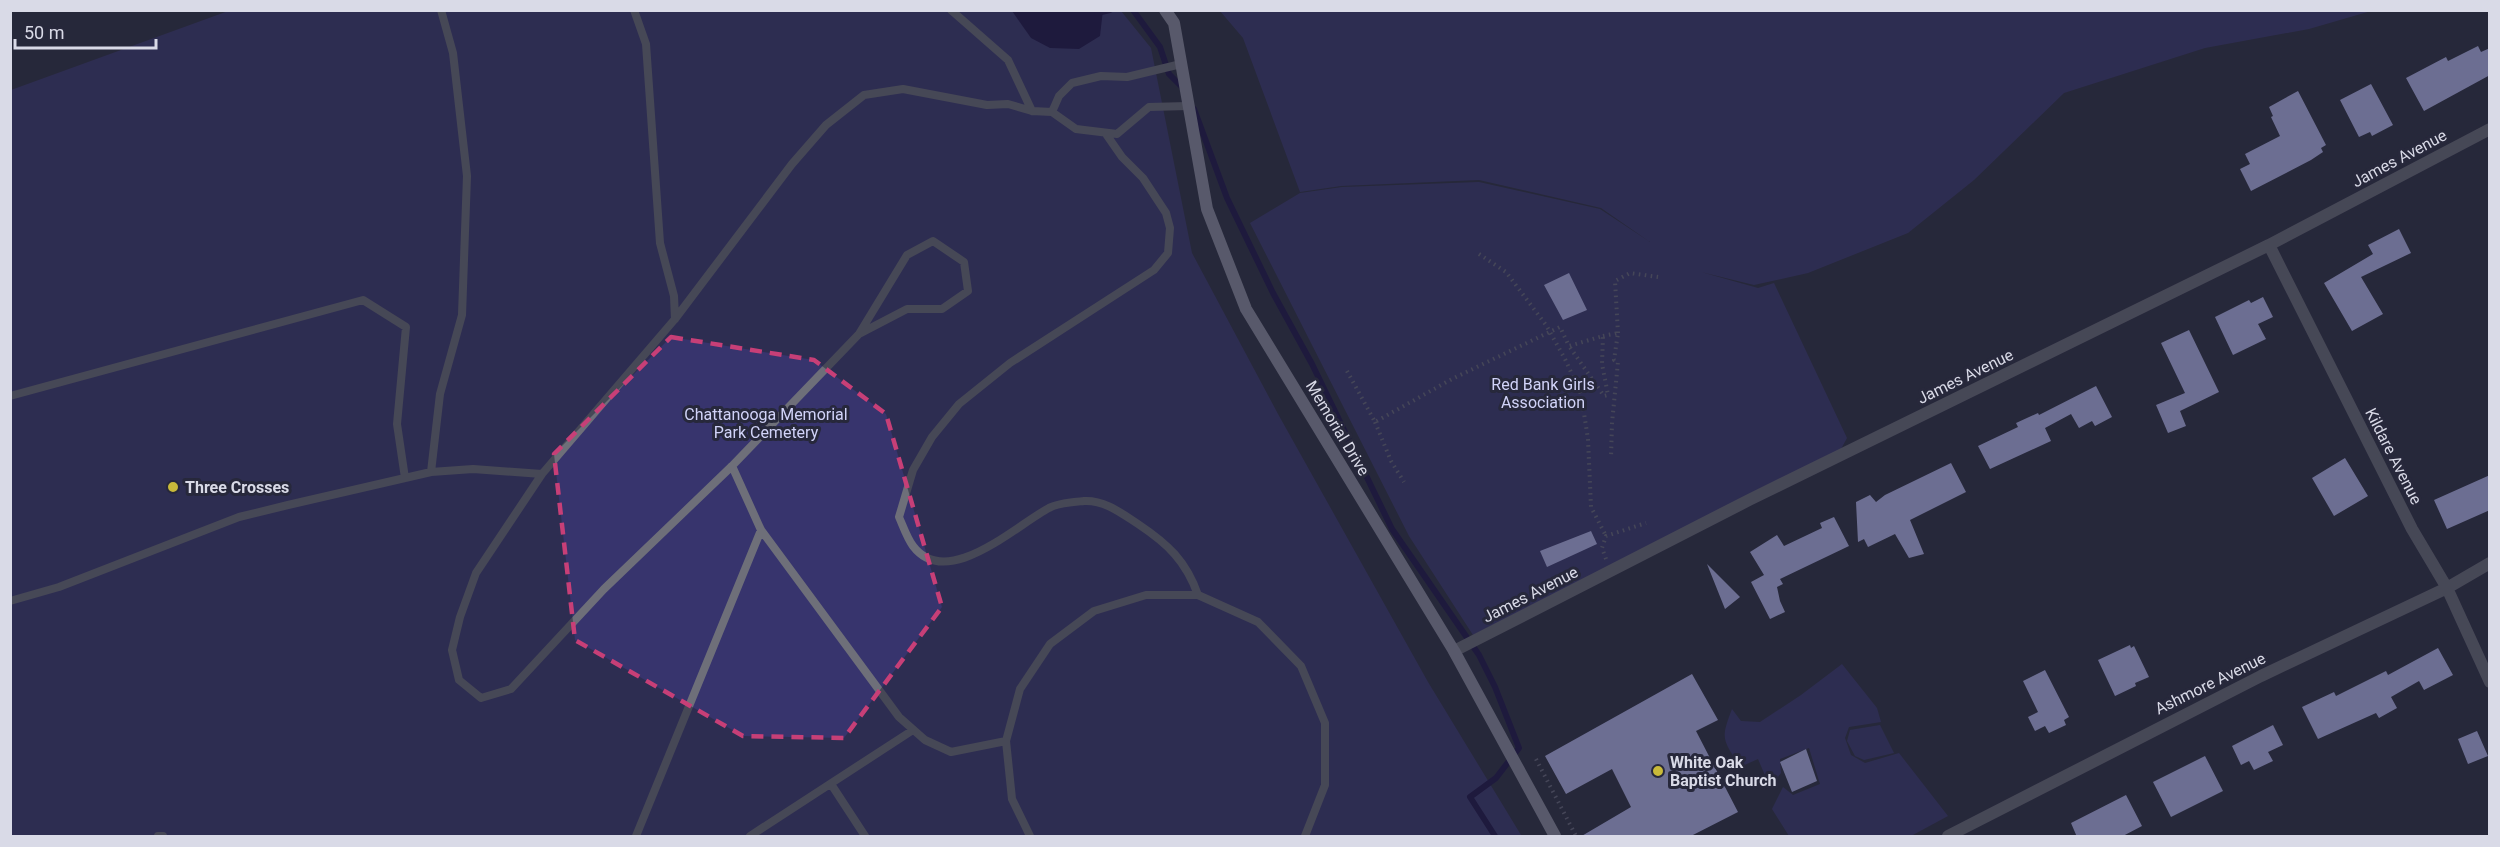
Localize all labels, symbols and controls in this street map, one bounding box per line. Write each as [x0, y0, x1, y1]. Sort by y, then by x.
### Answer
scale bar [15, 12, 156, 50]
text: 50 m [24, 22, 64, 43]
street label: James Avenue [2349, 126, 2450, 191]
street label: James Avenue [1914, 345, 2016, 408]
park label: Red Bank Girls Association [1491, 375, 1595, 412]
street label: Memorial Drive [1302, 377, 1373, 479]
park label: Chattanooga Memorial Park Cemetery [684, 405, 848, 442]
street label: Kildare Avenue [2361, 405, 2426, 508]
place label: Three Crosses [185, 478, 289, 497]
marker: Three Crosses [166, 480, 180, 494]
street label: James Avenue [1479, 562, 1581, 627]
street label: Ashmore Avenue [2152, 648, 2269, 718]
place label: White Oak Baptist Church [1670, 753, 1776, 790]
marker: White Oak Baptist Church [1651, 764, 1665, 778]

